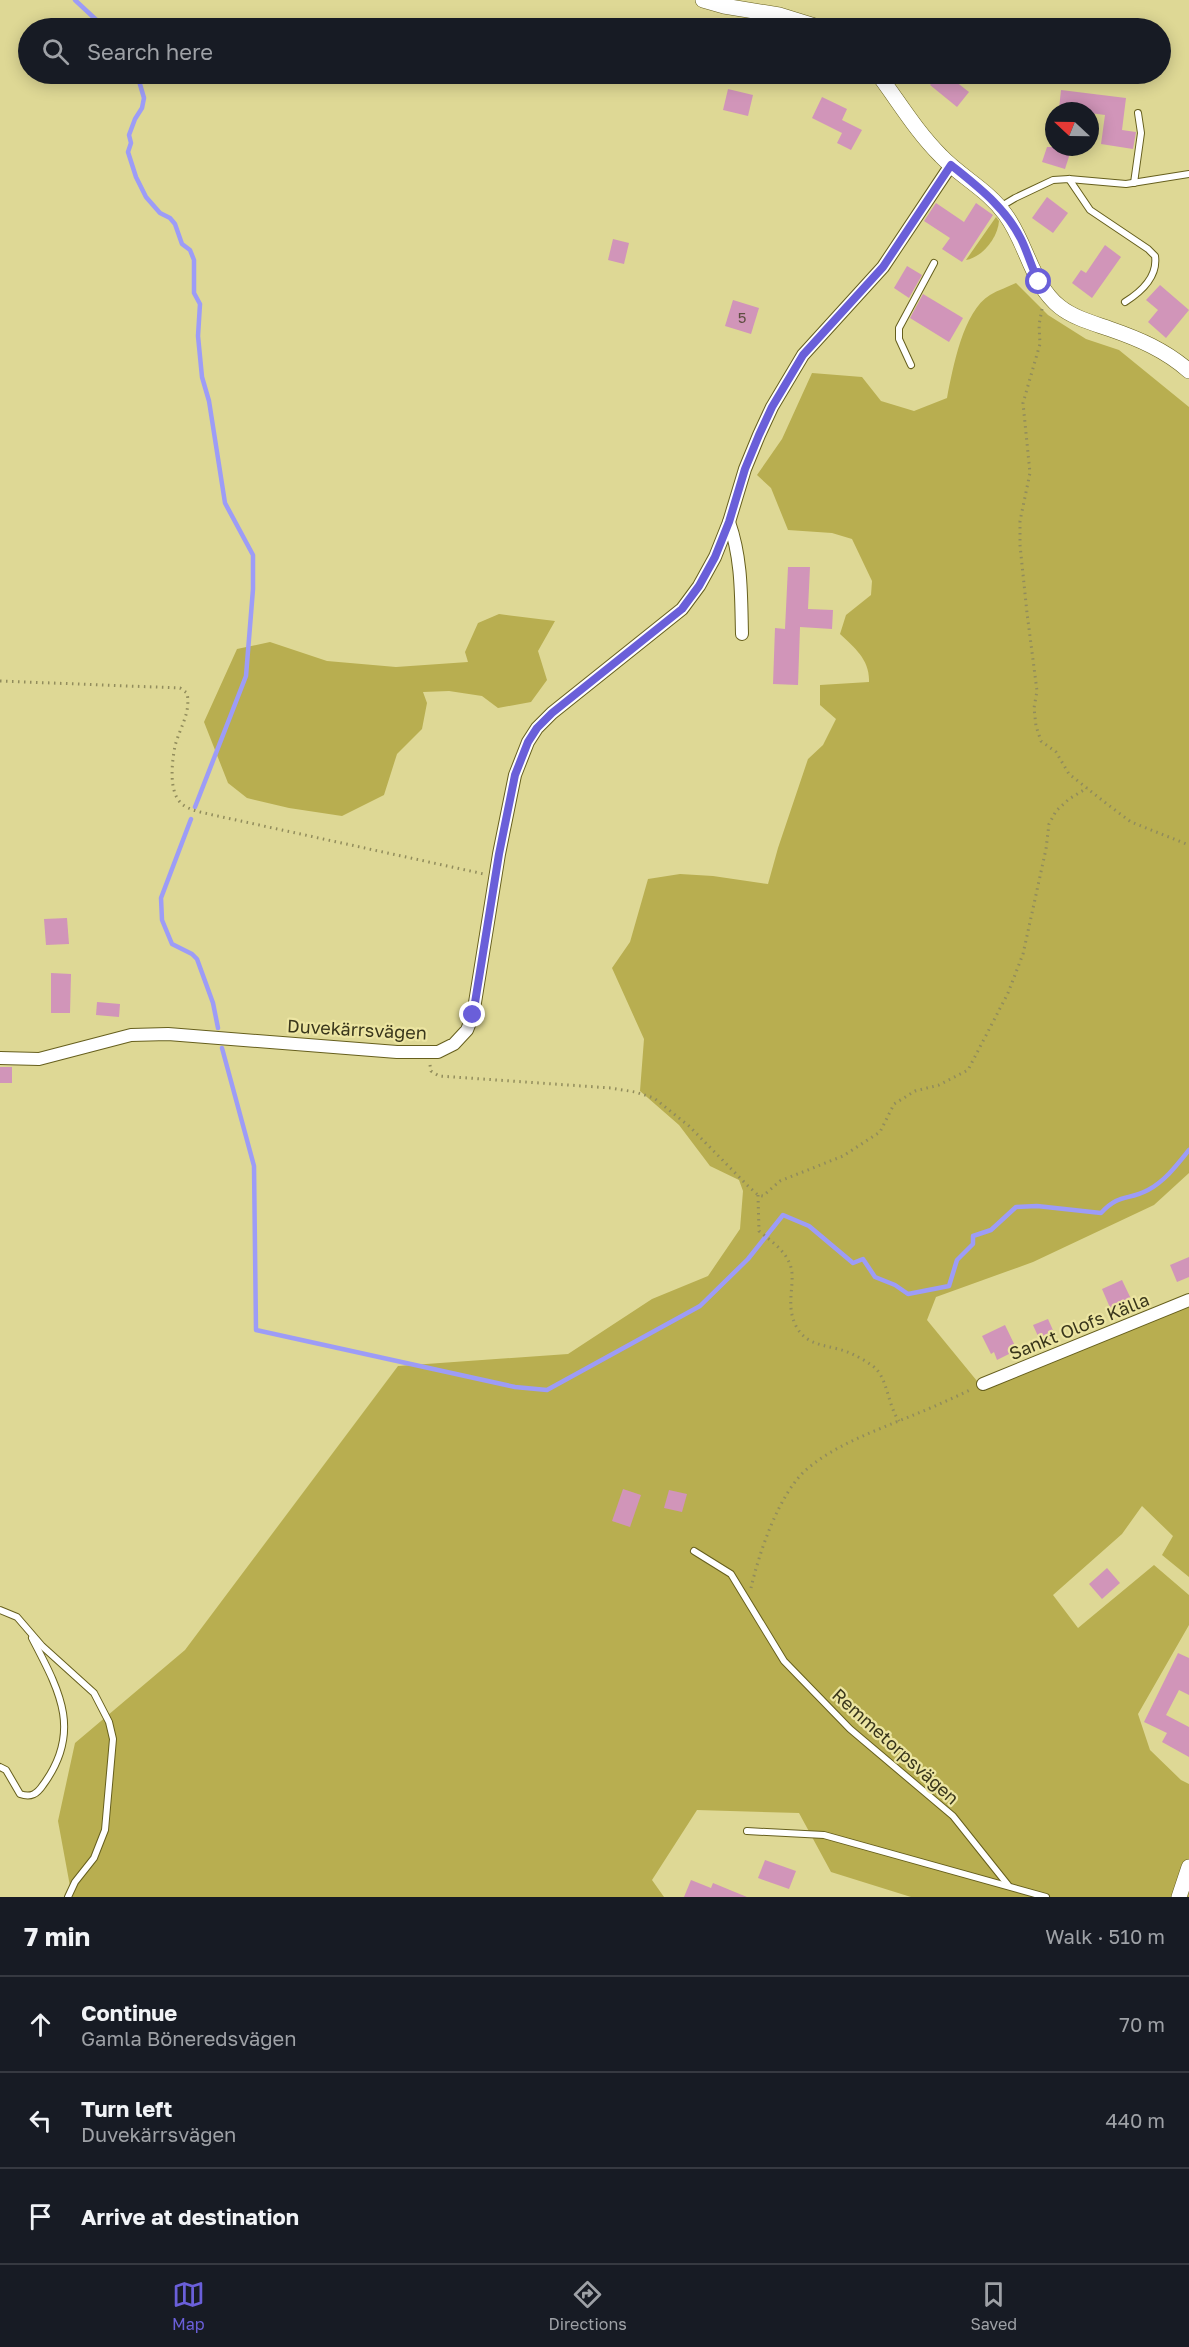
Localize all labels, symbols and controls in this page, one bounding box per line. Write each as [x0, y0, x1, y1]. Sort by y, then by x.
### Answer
search box [18, 18, 1171, 84]
icon: search [39, 35, 72, 68]
text: Search here [87, 38, 213, 65]
north arrow [1045, 102, 1099, 156]
route start [1025, 268, 1051, 294]
house number: 5 [738, 308, 746, 326]
route end [459, 1001, 485, 1027]
street label: Duvekärrsvägen [287, 1014, 427, 1044]
street label: Sankt Olofs Källa [1006, 1288, 1152, 1364]
street label: Remmetorpsvägen [828, 1683, 964, 1809]
text: 7 min [24, 1921, 90, 1952]
text: Walk · 510 m [1045, 1924, 1165, 1948]
text: Continue [81, 1999, 177, 2026]
icon: ahead [24, 2008, 57, 2041]
text: 70 m [1119, 2012, 1165, 2036]
text: Gamla Böneredsvägen [81, 2026, 297, 2050]
text: Turn left [81, 2095, 172, 2122]
icon: left [24, 2104, 57, 2137]
text: 440 m [1106, 2108, 1165, 2132]
text: Duvekärrsvägen [81, 2122, 236, 2146]
icon: arrive [24, 2200, 57, 2233]
text: Arrive at destination [81, 2203, 299, 2230]
tab: Map [172, 2278, 205, 2334]
tab: Directions [549, 2278, 627, 2334]
tab: Saved [970, 2278, 1017, 2334]

